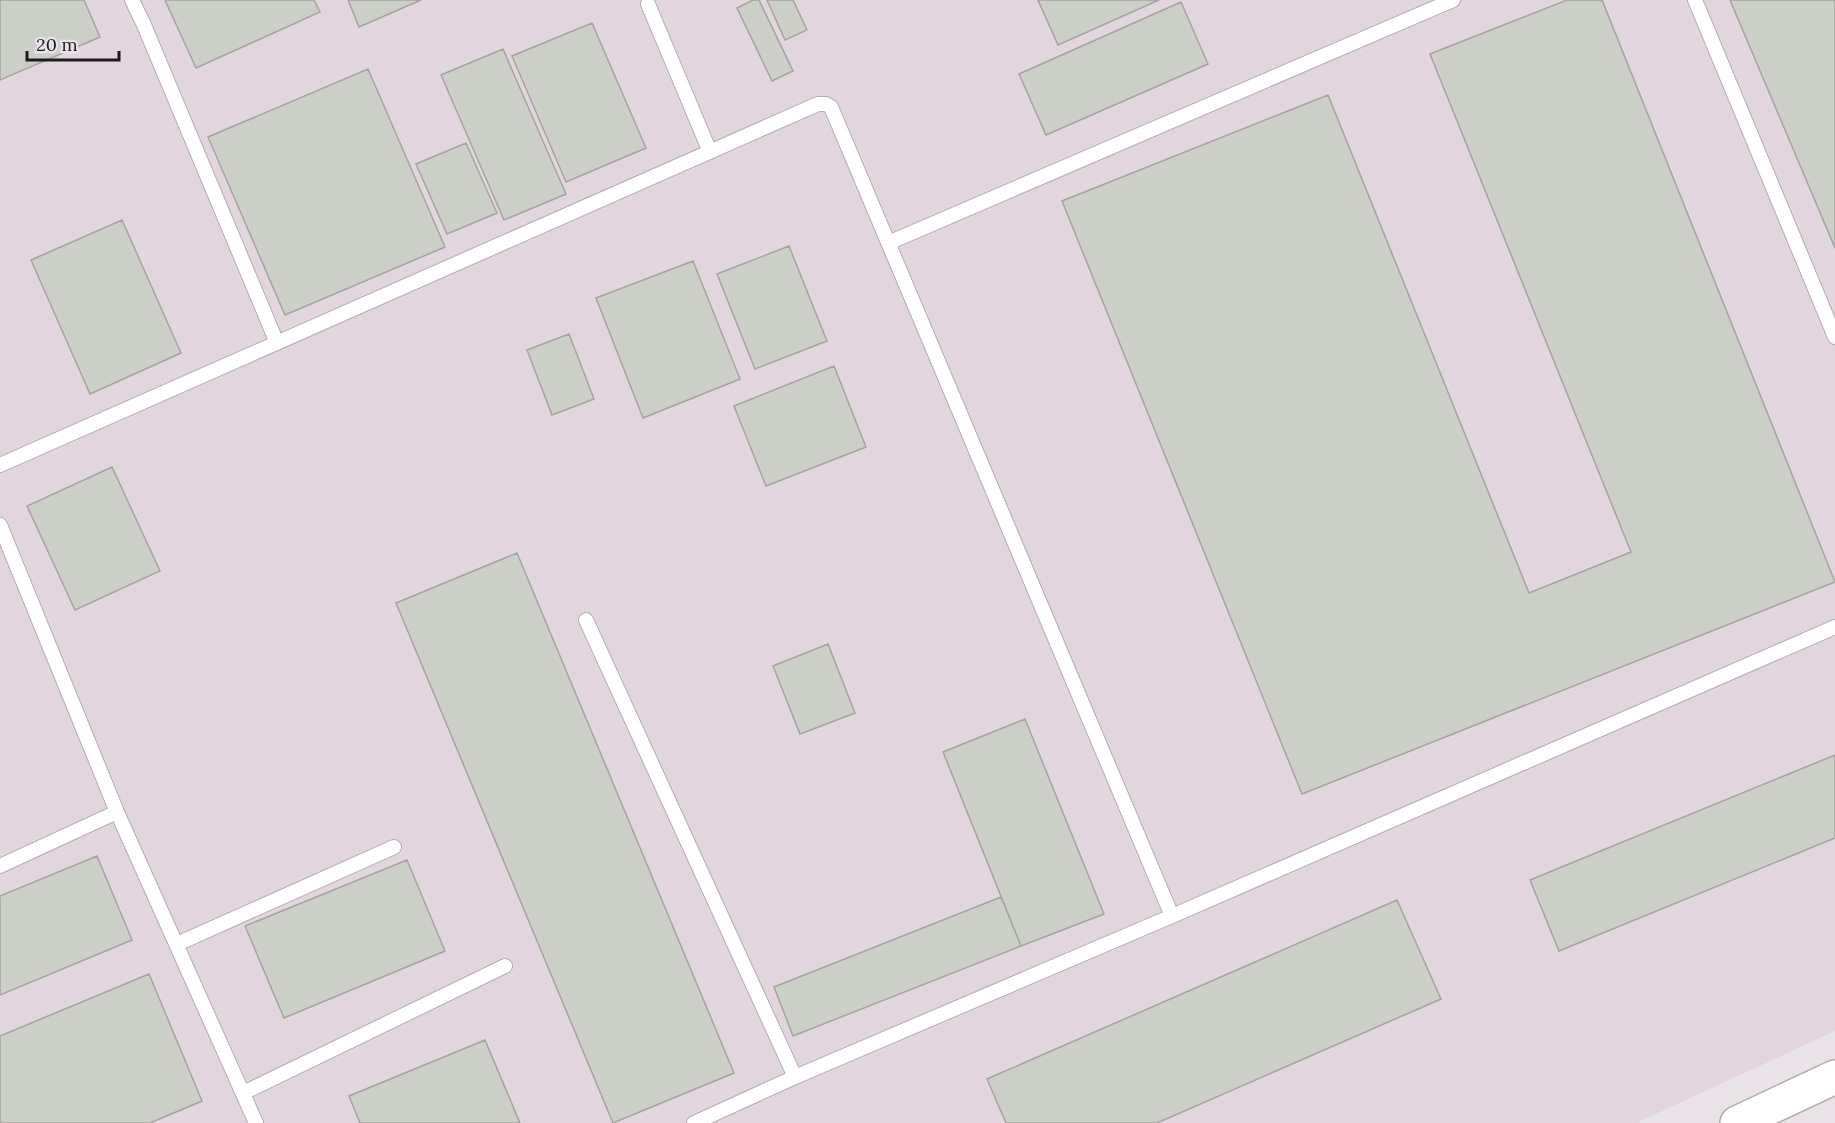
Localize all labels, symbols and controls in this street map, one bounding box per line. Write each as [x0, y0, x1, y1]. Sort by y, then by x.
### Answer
scale bar [27, 24, 118, 62]
text: 20 m [36, 33, 78, 56]

